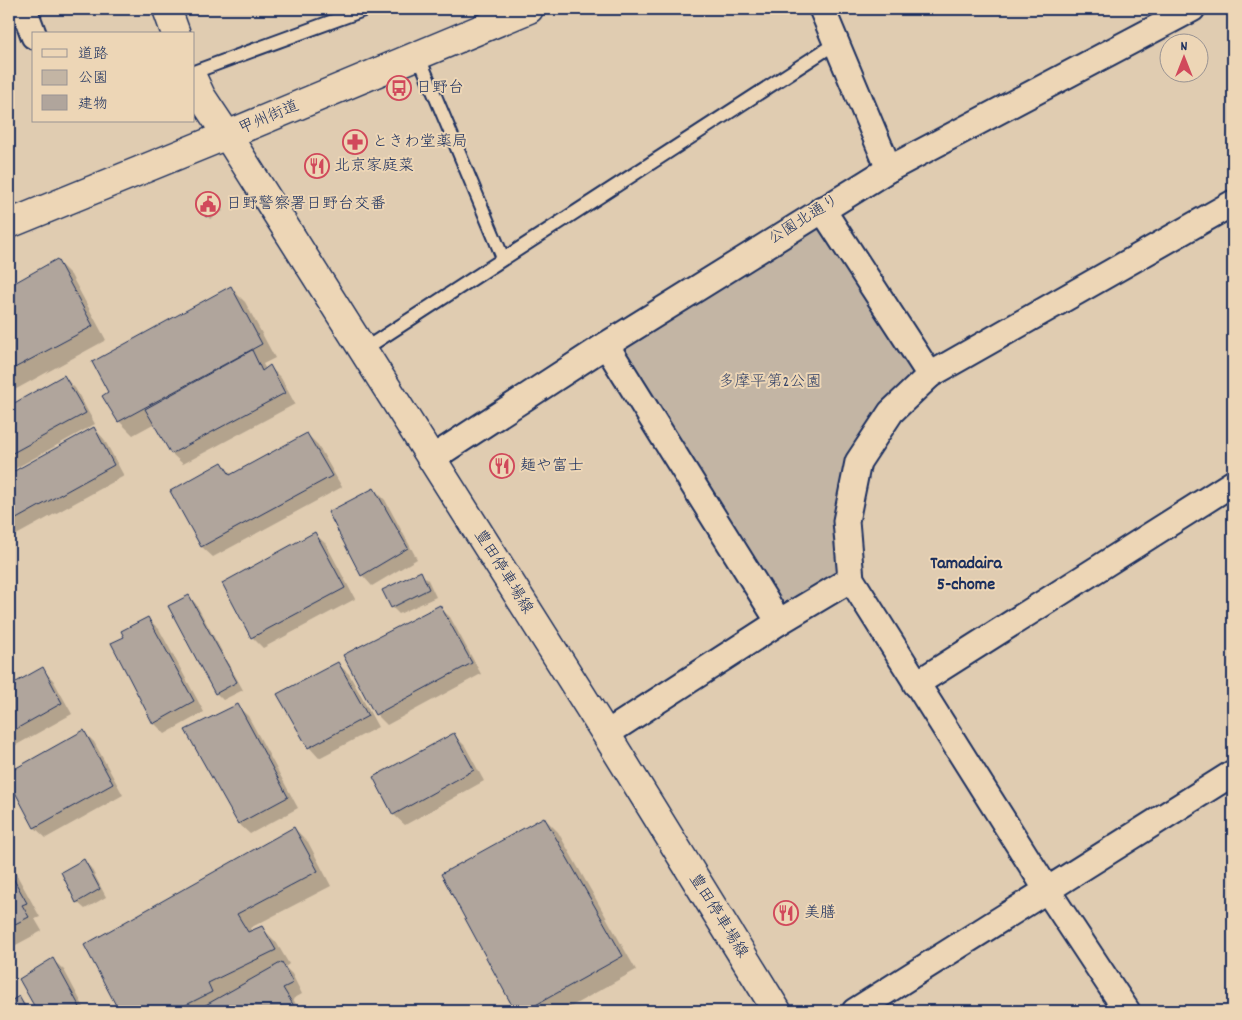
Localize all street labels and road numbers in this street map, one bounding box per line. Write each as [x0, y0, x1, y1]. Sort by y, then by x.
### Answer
street label: 甲州街道 [235, 95, 303, 141]
street label: 公園北通り [764, 189, 844, 251]
street label: 豊田停車場線 [468, 525, 538, 619]
street label: 豊田停車場線 [683, 869, 753, 963]

